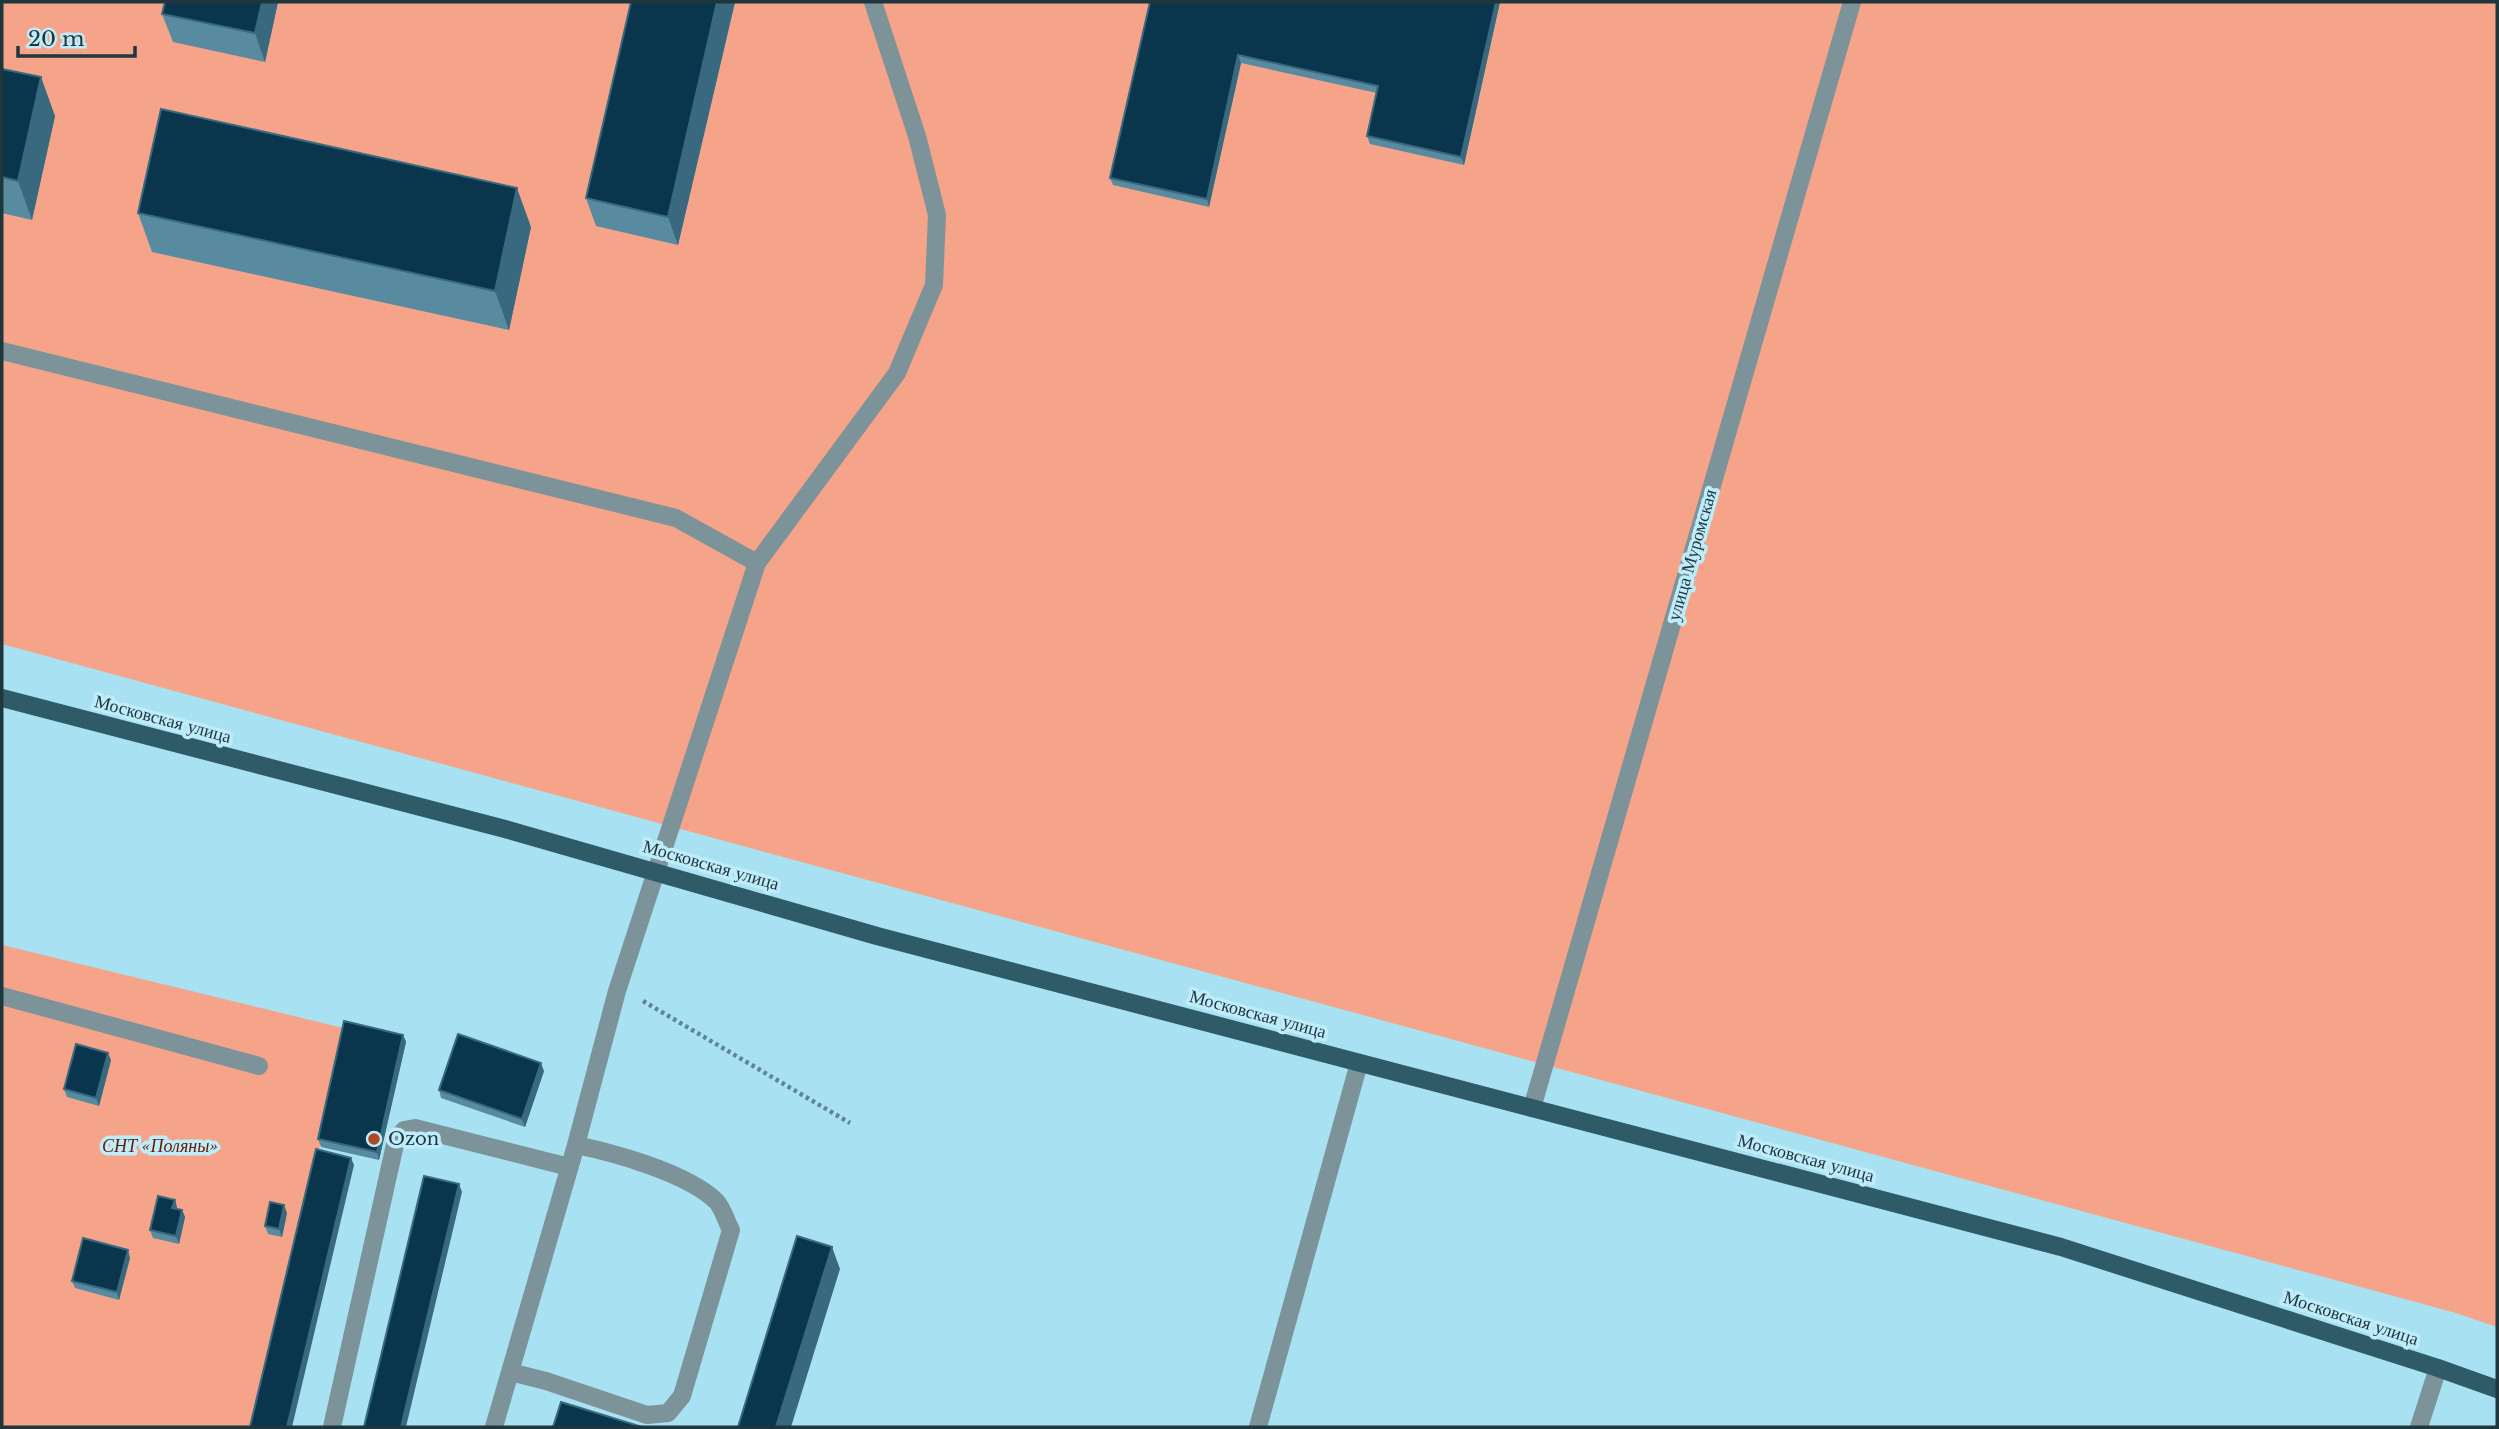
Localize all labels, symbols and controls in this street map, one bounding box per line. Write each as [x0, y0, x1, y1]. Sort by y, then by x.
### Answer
scale bar [18, 14, 135, 58]
text: 20 m [28, 26, 85, 52]
street label: улица Муромская [1663, 487, 1721, 623]
street label: Московская улица [92, 690, 234, 748]
street label: Московская улица [640, 835, 782, 895]
street label: Московская улица [1187, 985, 1329, 1043]
place label: Ozon [388, 1128, 439, 1150]
street label: Московская улица [1735, 1129, 1877, 1187]
marker: Ozon [366, 1131, 382, 1147]
park label: СНТ «Поляны» [102, 1135, 218, 1157]
street label: Московская улица [2281, 1286, 2421, 1350]

